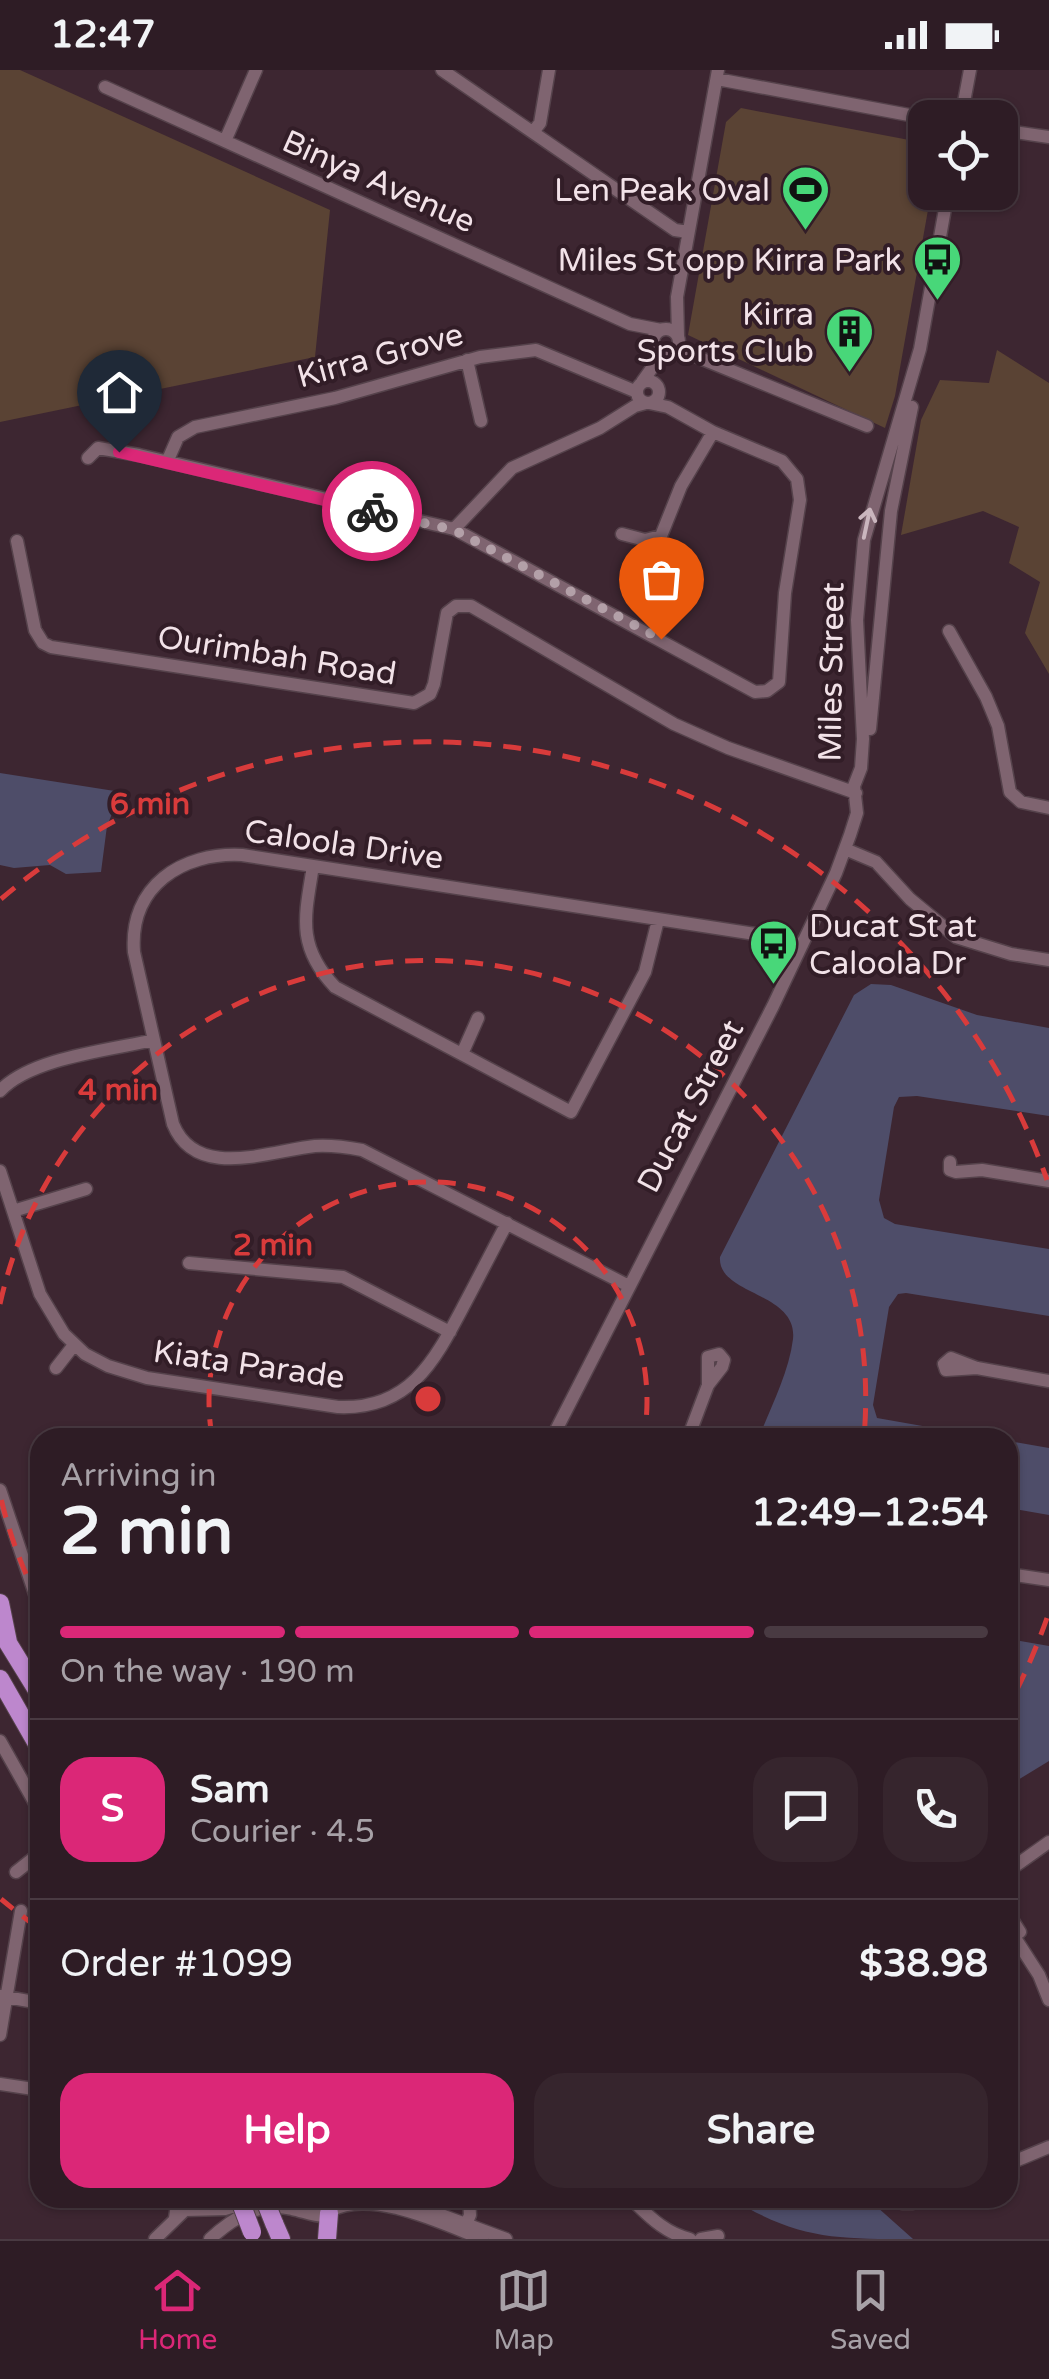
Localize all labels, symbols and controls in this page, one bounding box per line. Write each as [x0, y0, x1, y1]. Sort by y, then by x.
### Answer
text: 12:47 [50, 12, 155, 58]
map controls [908, 100, 1018, 210]
button: locate [908, 100, 1018, 210]
street label: Binya Avenue [276, 122, 481, 241]
sports icon: Len Peak Oval [779, 164, 831, 232]
place label: Len Peak Oval [554, 172, 770, 210]
bus stop icon: Miles St opp Kirra Park [911, 234, 963, 302]
place label: Miles St opp Kirra Park [557, 242, 902, 280]
place label: Kirra Sports Club [637, 296, 814, 371]
building icon: Kirra Sports Club [823, 306, 875, 374]
street label: Kirra Grove [293, 316, 467, 396]
pin [77, 350, 162, 453]
icon: home [92, 365, 147, 420]
courier [322, 461, 422, 561]
icon: bike [345, 484, 400, 539]
one-way arrow [859, 508, 878, 540]
pin [619, 537, 704, 640]
icon: bag [634, 552, 689, 607]
street label: Miles Street [811, 582, 853, 762]
street label: Ourimbah Road [155, 618, 399, 694]
text: 6 min [110, 786, 190, 823]
street label: Caloola Drive [242, 812, 446, 878]
place label: Ducat St at Caloola Dr [809, 908, 977, 983]
bus stop icon: Ducat St at Caloola Dr [748, 918, 800, 986]
street label: Ducat Street [630, 1014, 752, 1199]
text: 4 min [78, 1072, 158, 1109]
text: 2 min [233, 1227, 313, 1264]
street label: Kiata Parade [151, 1333, 347, 1397]
centre of rings [410, 1381, 446, 1417]
text: Arriving in [60, 1457, 217, 1495]
text: 12:49–12:54 [751, 1490, 988, 1536]
text: 2 min [60, 1493, 233, 1572]
text: On the way · 190 m [60, 1653, 355, 1691]
button: chat [753, 1757, 858, 1862]
button: phone [883, 1757, 988, 1862]
text: Sam [190, 1767, 270, 1813]
text: S [101, 1786, 124, 1832]
text: Courier · 4.5 [190, 1813, 375, 1851]
text: Order #1099 [60, 1941, 293, 1987]
text: $38.98 [859, 1941, 988, 1987]
button: Help [60, 2073, 514, 2188]
button: Share [534, 2073, 988, 2188]
tab: Home [138, 2263, 217, 2357]
tab: Map [493, 2263, 554, 2357]
tab: Saved [830, 2263, 911, 2357]

